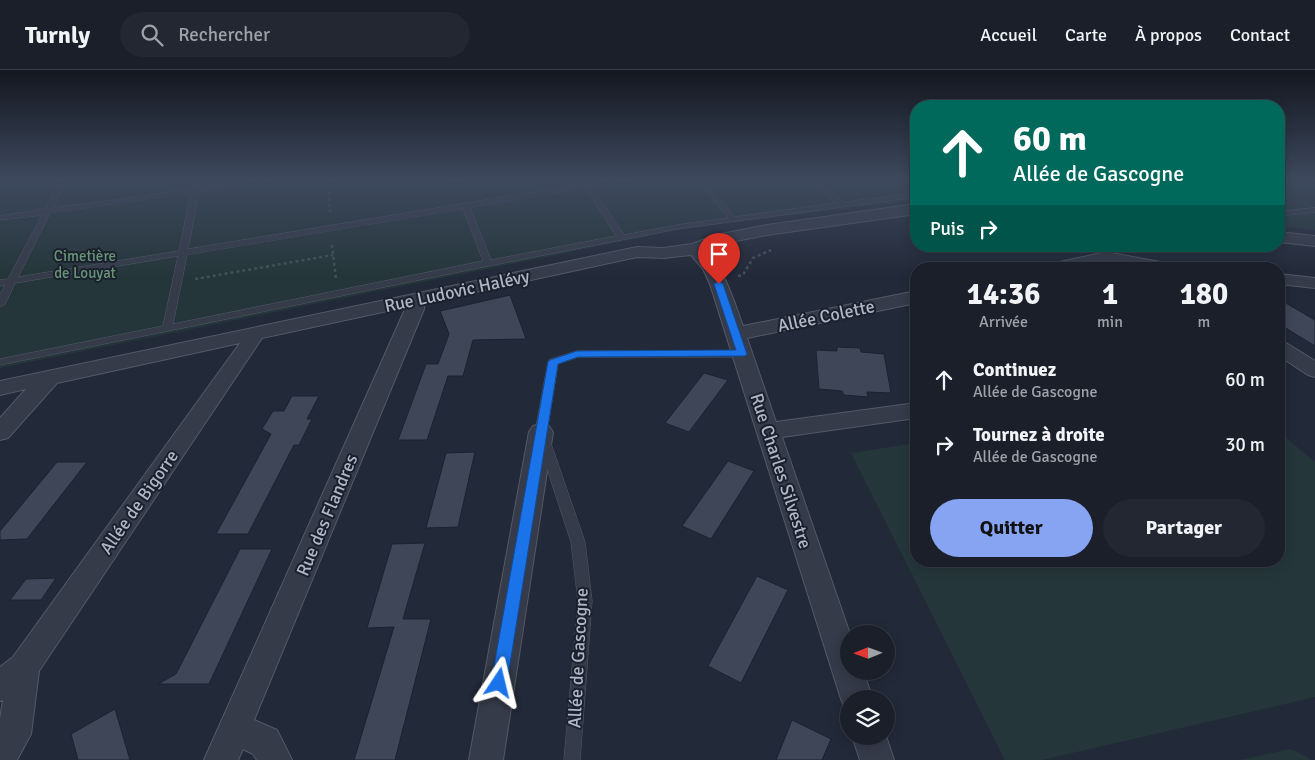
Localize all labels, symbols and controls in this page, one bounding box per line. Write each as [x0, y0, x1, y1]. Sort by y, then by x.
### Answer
search box [120, 12, 470, 57]
text: Turnly [25, 20, 90, 50]
icon: search [138, 21, 166, 49]
text: Rechercher [178, 23, 270, 47]
text: Accueil [980, 24, 1037, 46]
text: Carte [1065, 24, 1107, 46]
text: À propos [1135, 24, 1202, 46]
text: Contact [1230, 24, 1290, 46]
text: 60 m [1013, 117, 1087, 160]
icon: ahead [930, 120, 995, 185]
text: Allée de Gascogne [1013, 160, 1184, 187]
icon: right [974, 215, 1002, 243]
text: Puis [930, 217, 964, 241]
pin [698, 233, 740, 284]
icon: arrive [705, 240, 733, 268]
park label: Cimetière de Louyat [54, 247, 116, 282]
street label: Rue Ludovic Halévy [382, 265, 532, 317]
text: 14:36 [967, 276, 1040, 313]
text: 1 [1102, 276, 1118, 313]
text: 180 [1180, 276, 1228, 313]
street label: Allée Colette [775, 295, 877, 337]
text: Arrivée [979, 312, 1028, 332]
text: min [1097, 312, 1123, 332]
text: m [1198, 312, 1210, 332]
text: Continuez [973, 358, 1056, 382]
icon: ahead [930, 366, 958, 394]
text: 60 m [1225, 368, 1265, 392]
text: Allée de Gascogne [973, 382, 1098, 402]
street label: Rue Charles Silvestre [746, 391, 816, 551]
text: Tournez à droite [973, 423, 1105, 447]
icon: right [930, 431, 958, 459]
text: 30 m [1225, 433, 1265, 457]
street label: Allée de Bigorre [95, 446, 183, 558]
text: Allée de Gascogne [973, 447, 1098, 467]
street label: Rue des Flandres [291, 451, 363, 579]
button: Quitter [930, 499, 1093, 557]
button: Partager [1103, 499, 1265, 557]
street label: Allée de Gascogne [563, 587, 593, 729]
north arrow [840, 625, 895, 680]
map controls [840, 625, 895, 745]
position arrow [472, 656, 524, 708]
button: layers [840, 690, 895, 745]

